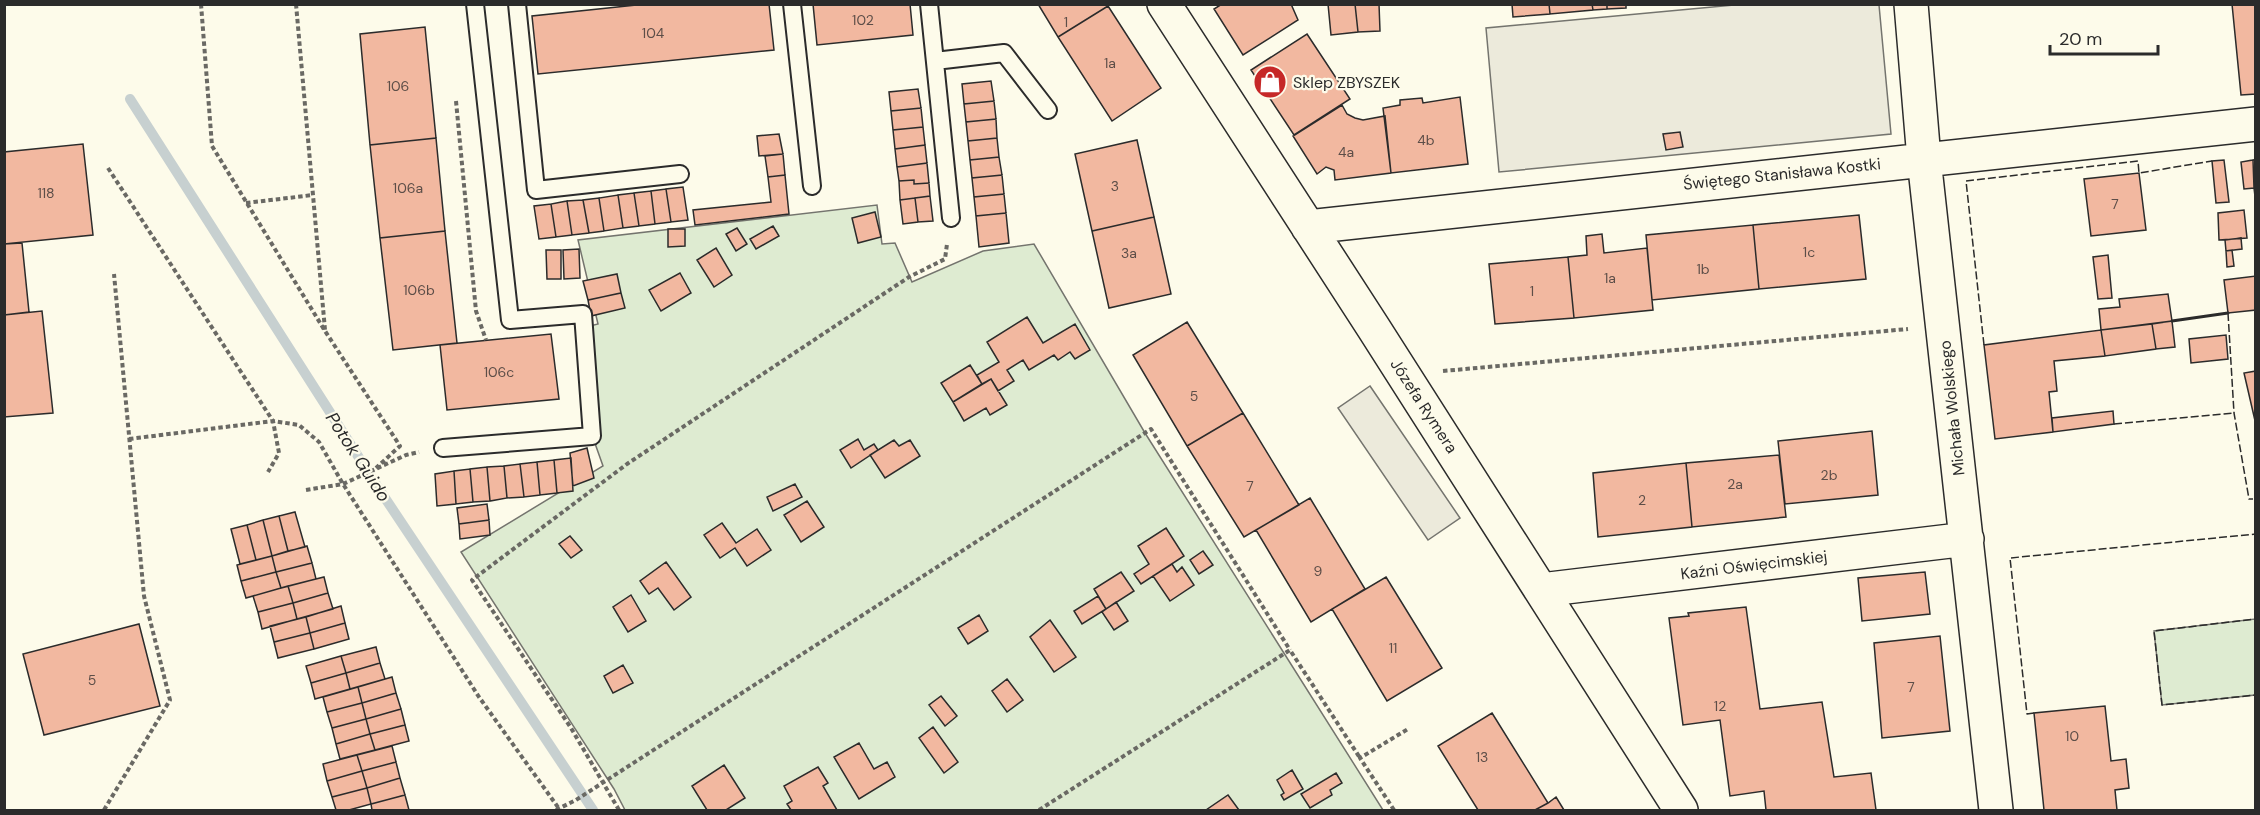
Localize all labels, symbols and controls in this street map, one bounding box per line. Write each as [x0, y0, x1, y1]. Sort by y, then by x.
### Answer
house number: 102 [852, 11, 874, 29]
house number: 1 [1064, 13, 1068, 31]
scale bar [2050, 18, 2158, 56]
house number: 104 [642, 24, 665, 42]
text: 20 m [2059, 27, 2102, 51]
house number: 1a [1104, 54, 1116, 72]
shop icon: Sklep ZBYSZEK [1252, 64, 1288, 100]
place label: Sklep ZBYSZEK [1293, 72, 1400, 93]
house number: 106 [387, 77, 409, 95]
house number: 4b [1417, 131, 1435, 149]
house number: 4a [1338, 143, 1354, 161]
street label: Świętego Stanisława Kostki [1682, 153, 1882, 195]
house number: 3 [1111, 177, 1119, 195]
house number: 106a [393, 179, 423, 197]
house number: 118 [37, 184, 55, 202]
house number: 7 [2111, 195, 2119, 213]
house number: 1c [1803, 243, 1815, 261]
house number: 3a [1121, 244, 1137, 262]
house number: 1b [1696, 260, 1710, 278]
house number: 1a [1604, 269, 1616, 287]
house number: 106b [403, 281, 435, 299]
house number: 1 [1530, 282, 1534, 300]
street label: Michała Wolskiego [1934, 339, 1970, 477]
street label: Józefa Rymera [1386, 355, 1462, 457]
house number: 106c [484, 363, 514, 381]
house number: 5 [1190, 387, 1198, 405]
water label: Potok Guido [320, 407, 396, 507]
house number: 2b [1821, 466, 1838, 484]
house number: 2a [1727, 475, 1743, 493]
house number: 7 [1246, 477, 1254, 495]
house number: 2 [1638, 491, 1646, 509]
street label: Kaźni Oświęcimskiej [1679, 546, 1829, 584]
house number: 9 [1314, 562, 1323, 580]
house number: 11 [1389, 639, 1397, 657]
house number: 5 [88, 671, 96, 689]
house number: 7 [1907, 678, 1915, 696]
house number: 12 [1714, 697, 1726, 715]
house number: 10 [2065, 727, 2079, 745]
house number: 13 [1476, 748, 1488, 766]

